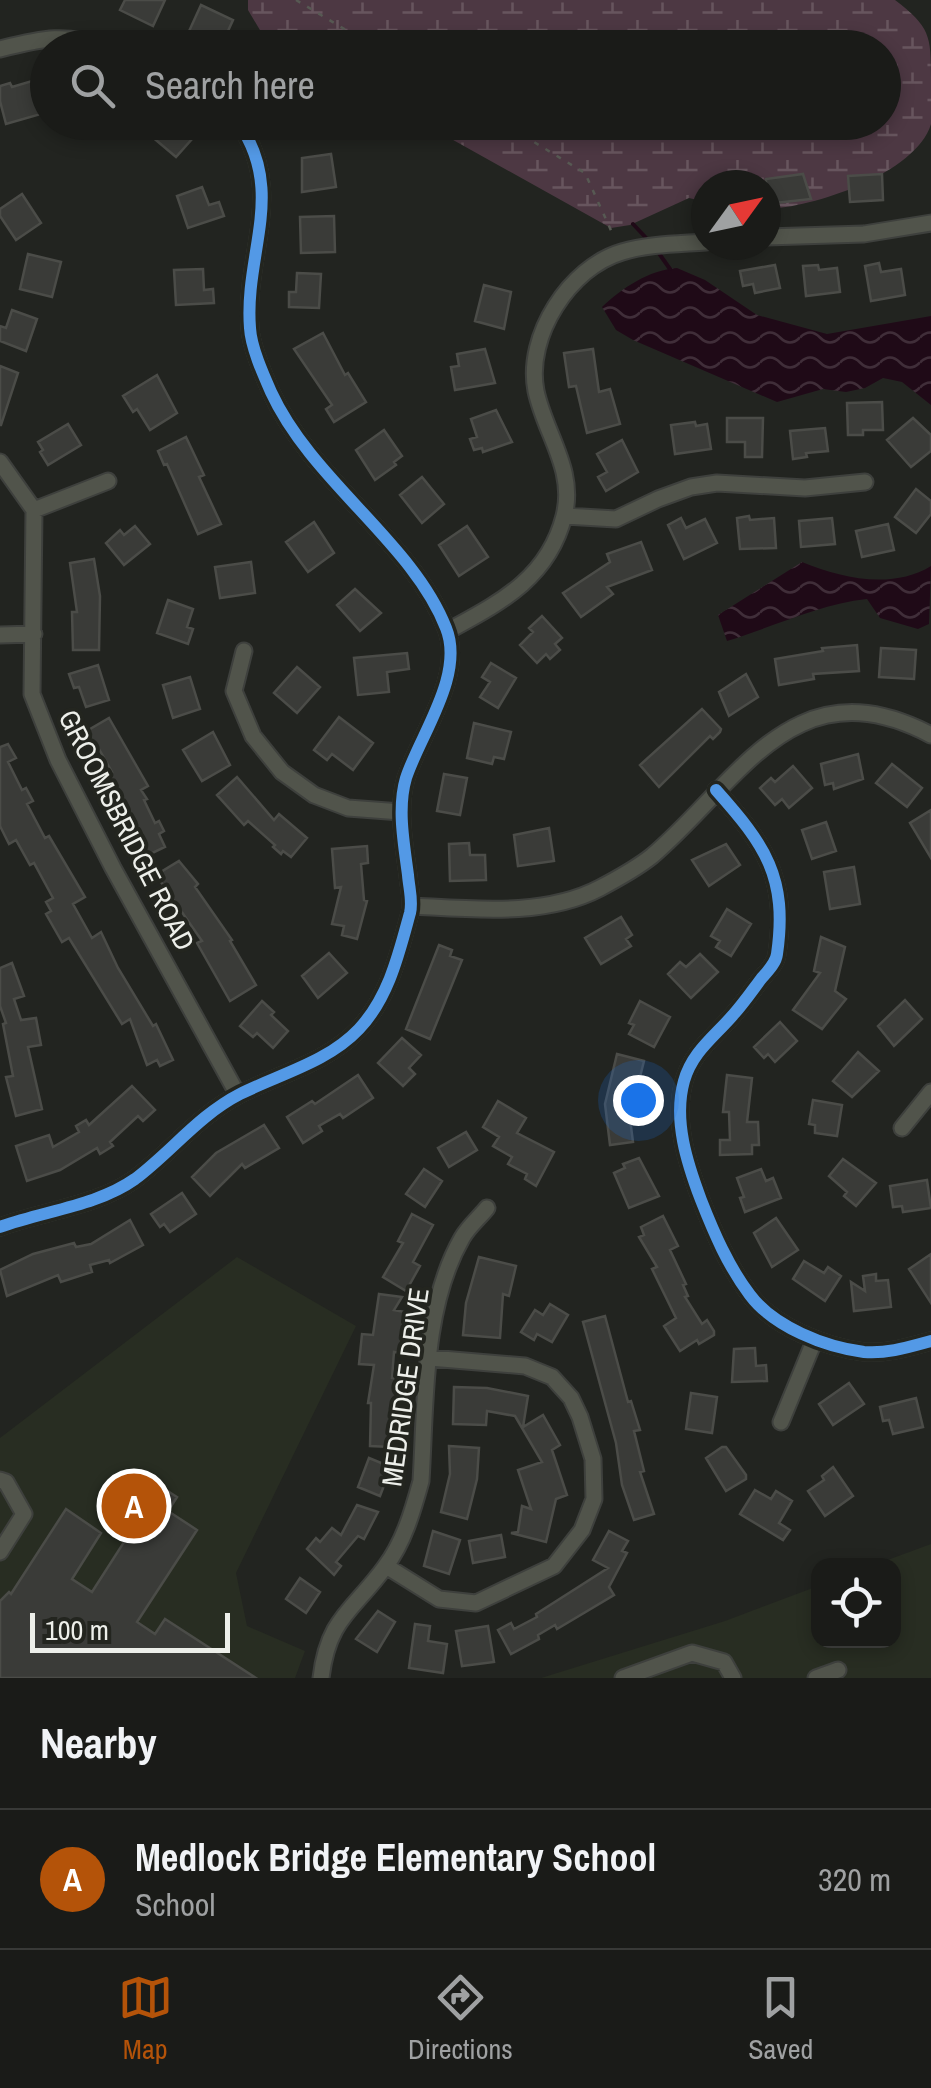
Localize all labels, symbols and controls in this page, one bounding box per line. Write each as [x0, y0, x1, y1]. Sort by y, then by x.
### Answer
search box [30, 30, 901, 140]
icon: search [65, 58, 120, 113]
text: Search here [145, 60, 315, 111]
north arrow [691, 170, 781, 260]
street label: GROOMSBRIDGE ROAD [50, 703, 204, 957]
your location [613, 1075, 664, 1126]
street label: MEDRIDGE DRIVE [372, 1285, 438, 1489]
pin: A [102, 1468, 166, 1544]
map controls [811, 1558, 901, 1648]
button: locate [811, 1558, 901, 1648]
scale bar [30, 1608, 230, 1652]
text: 100 m [45, 1611, 109, 1649]
text: Nearby [40, 1715, 157, 1771]
text: Medlock Bridge Elementary School [135, 1832, 656, 1883]
text: A [63, 1858, 82, 1901]
text: 320 m [818, 1858, 891, 1901]
text: School [135, 1883, 215, 1926]
tab: Map [118, 1970, 173, 2068]
tab: Directions [408, 1970, 513, 2068]
tab: Saved [748, 1970, 813, 2068]

